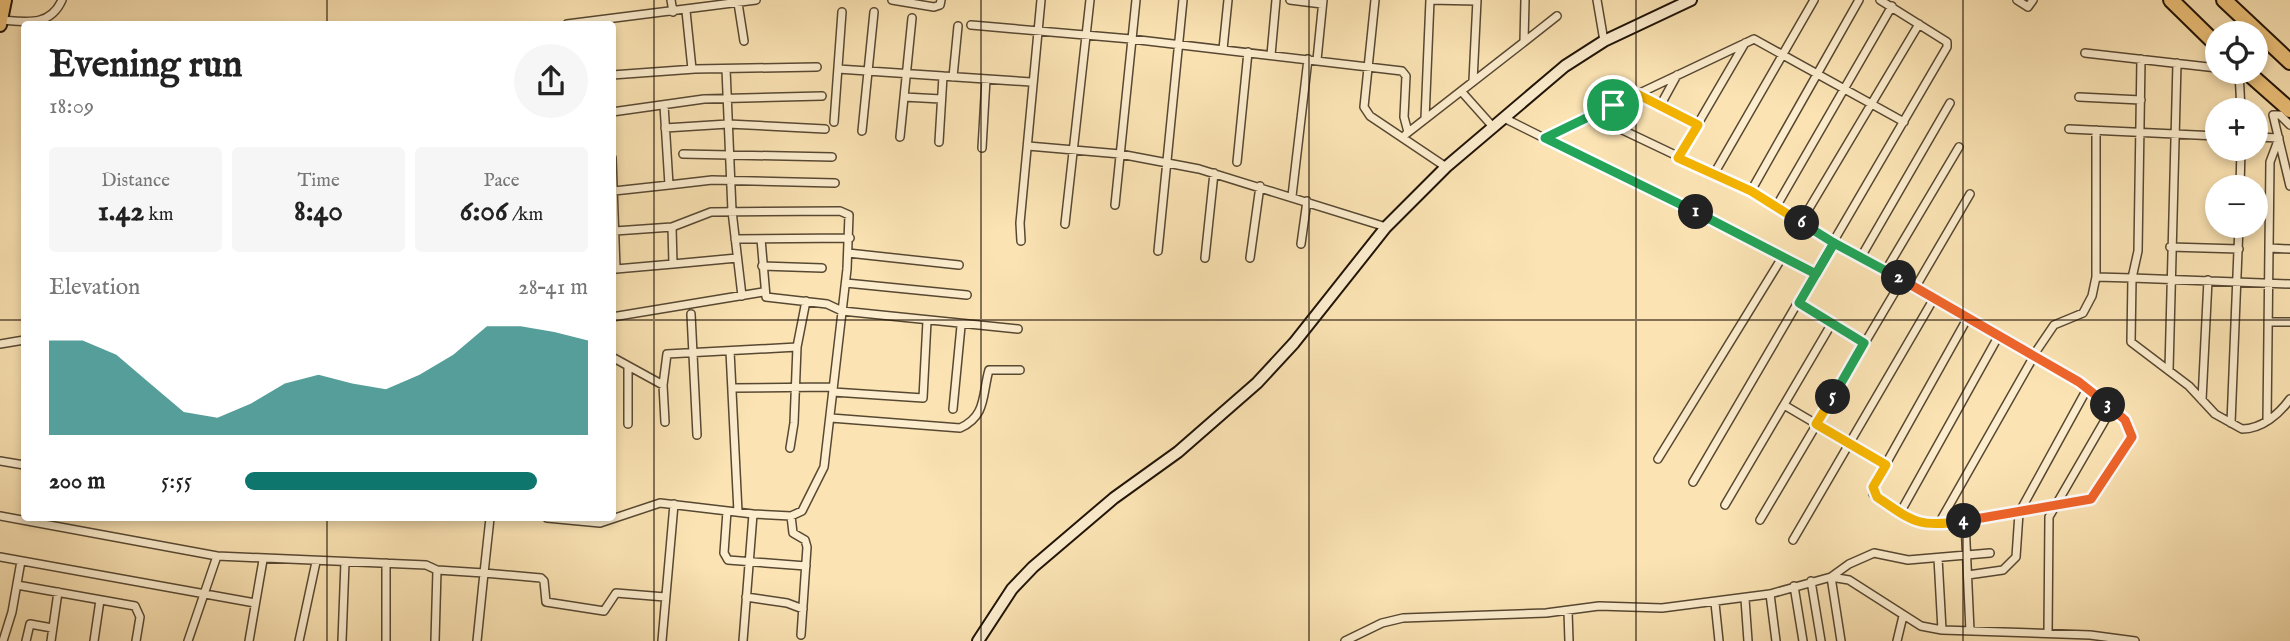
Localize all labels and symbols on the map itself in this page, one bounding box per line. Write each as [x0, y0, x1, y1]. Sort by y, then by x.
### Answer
pin [1583, 75, 1643, 135]
pin: 1 [1678, 194, 1714, 230]
pin: 6 [1784, 206, 1820, 241]
pin: 2 [1882, 260, 1916, 296]
pin: 5 [1815, 380, 1850, 414]
pin: 3 [2090, 388, 2126, 422]
pin: 4 [1946, 504, 1982, 538]

